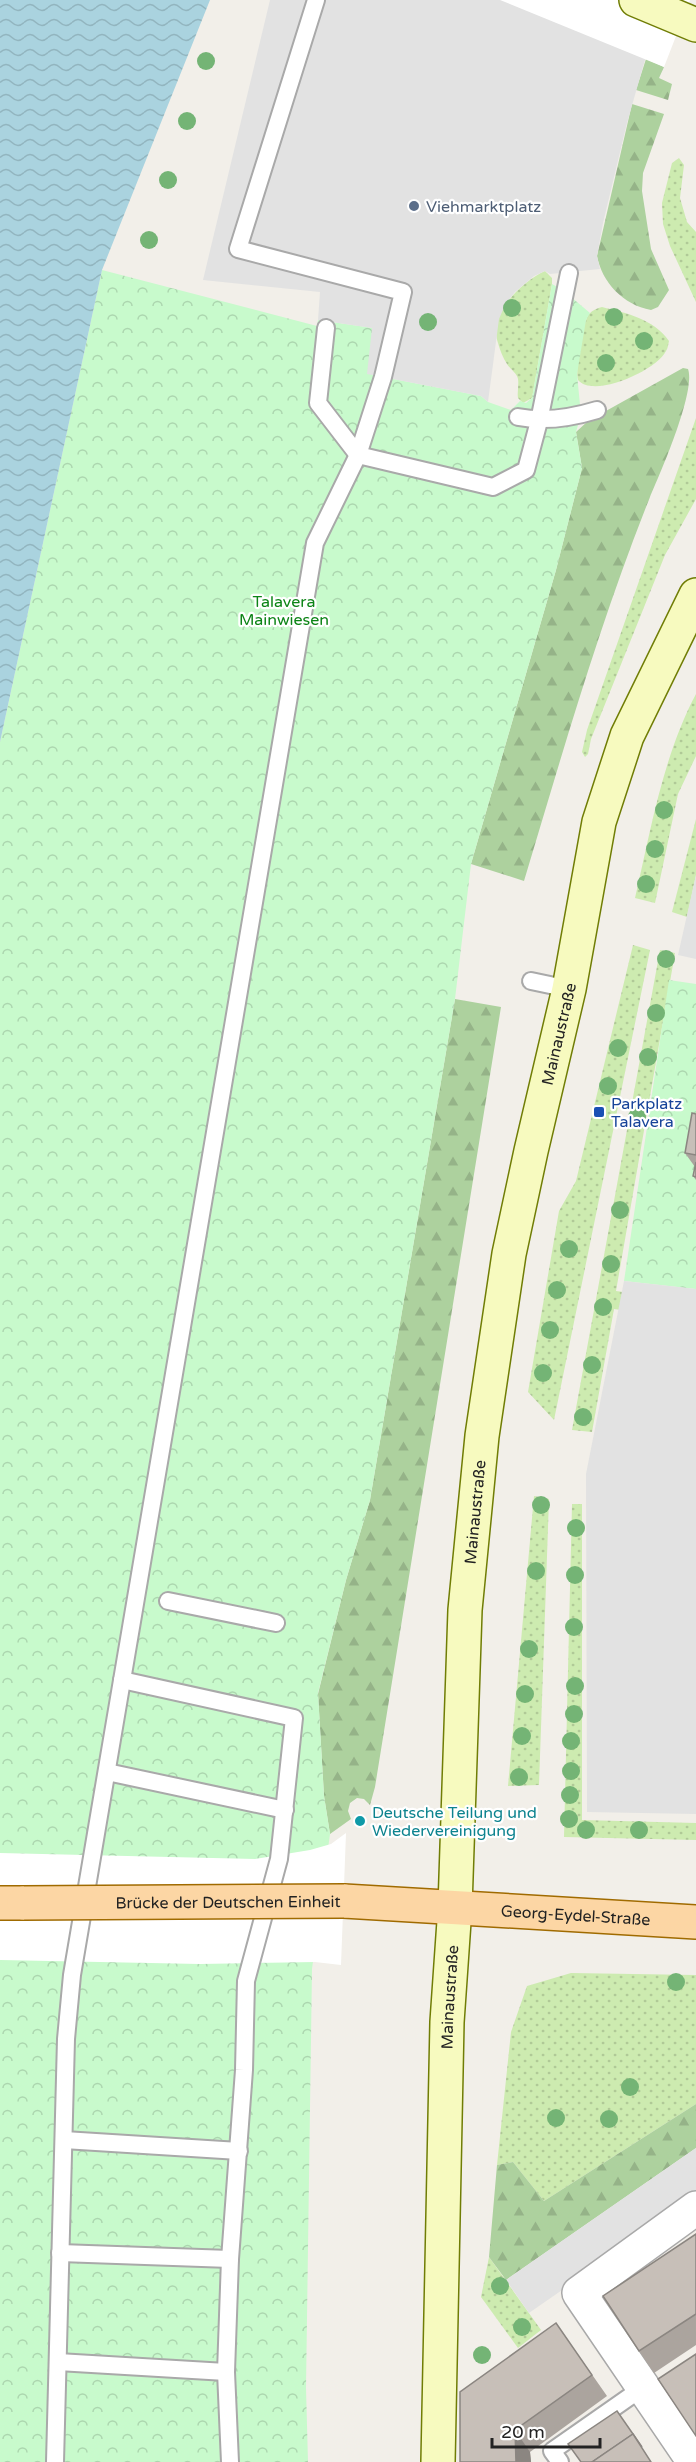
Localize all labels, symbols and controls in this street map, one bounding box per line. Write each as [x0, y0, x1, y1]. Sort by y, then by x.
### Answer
place label: Viehmarktplatz [426, 197, 541, 217]
marker: Viehmarktplatz [407, 199, 421, 213]
park label: Talavera Mainwiesen [239, 592, 329, 630]
street label: Mainaustraße [538, 981, 581, 1087]
place label: Parkplatz Talavera [611, 1094, 682, 1132]
marker: Parkplatz Talavera [592, 1105, 606, 1119]
street label: Mainaustraße [461, 1459, 491, 1565]
place label: Deutsche Teilung und Wiedervereinigung [372, 1803, 537, 1841]
marker: Deutsche Teilung und Wiedervereinigung [353, 1814, 367, 1828]
street label: Brücke der Deutschen Einheit [115, 1892, 341, 1913]
street label: Georg-Eydel-Straße [500, 1901, 651, 1930]
street label: Mainaustraße [437, 1944, 463, 2050]
scale bar [492, 2411, 600, 2449]
text: 20 m [501, 2421, 545, 2443]

